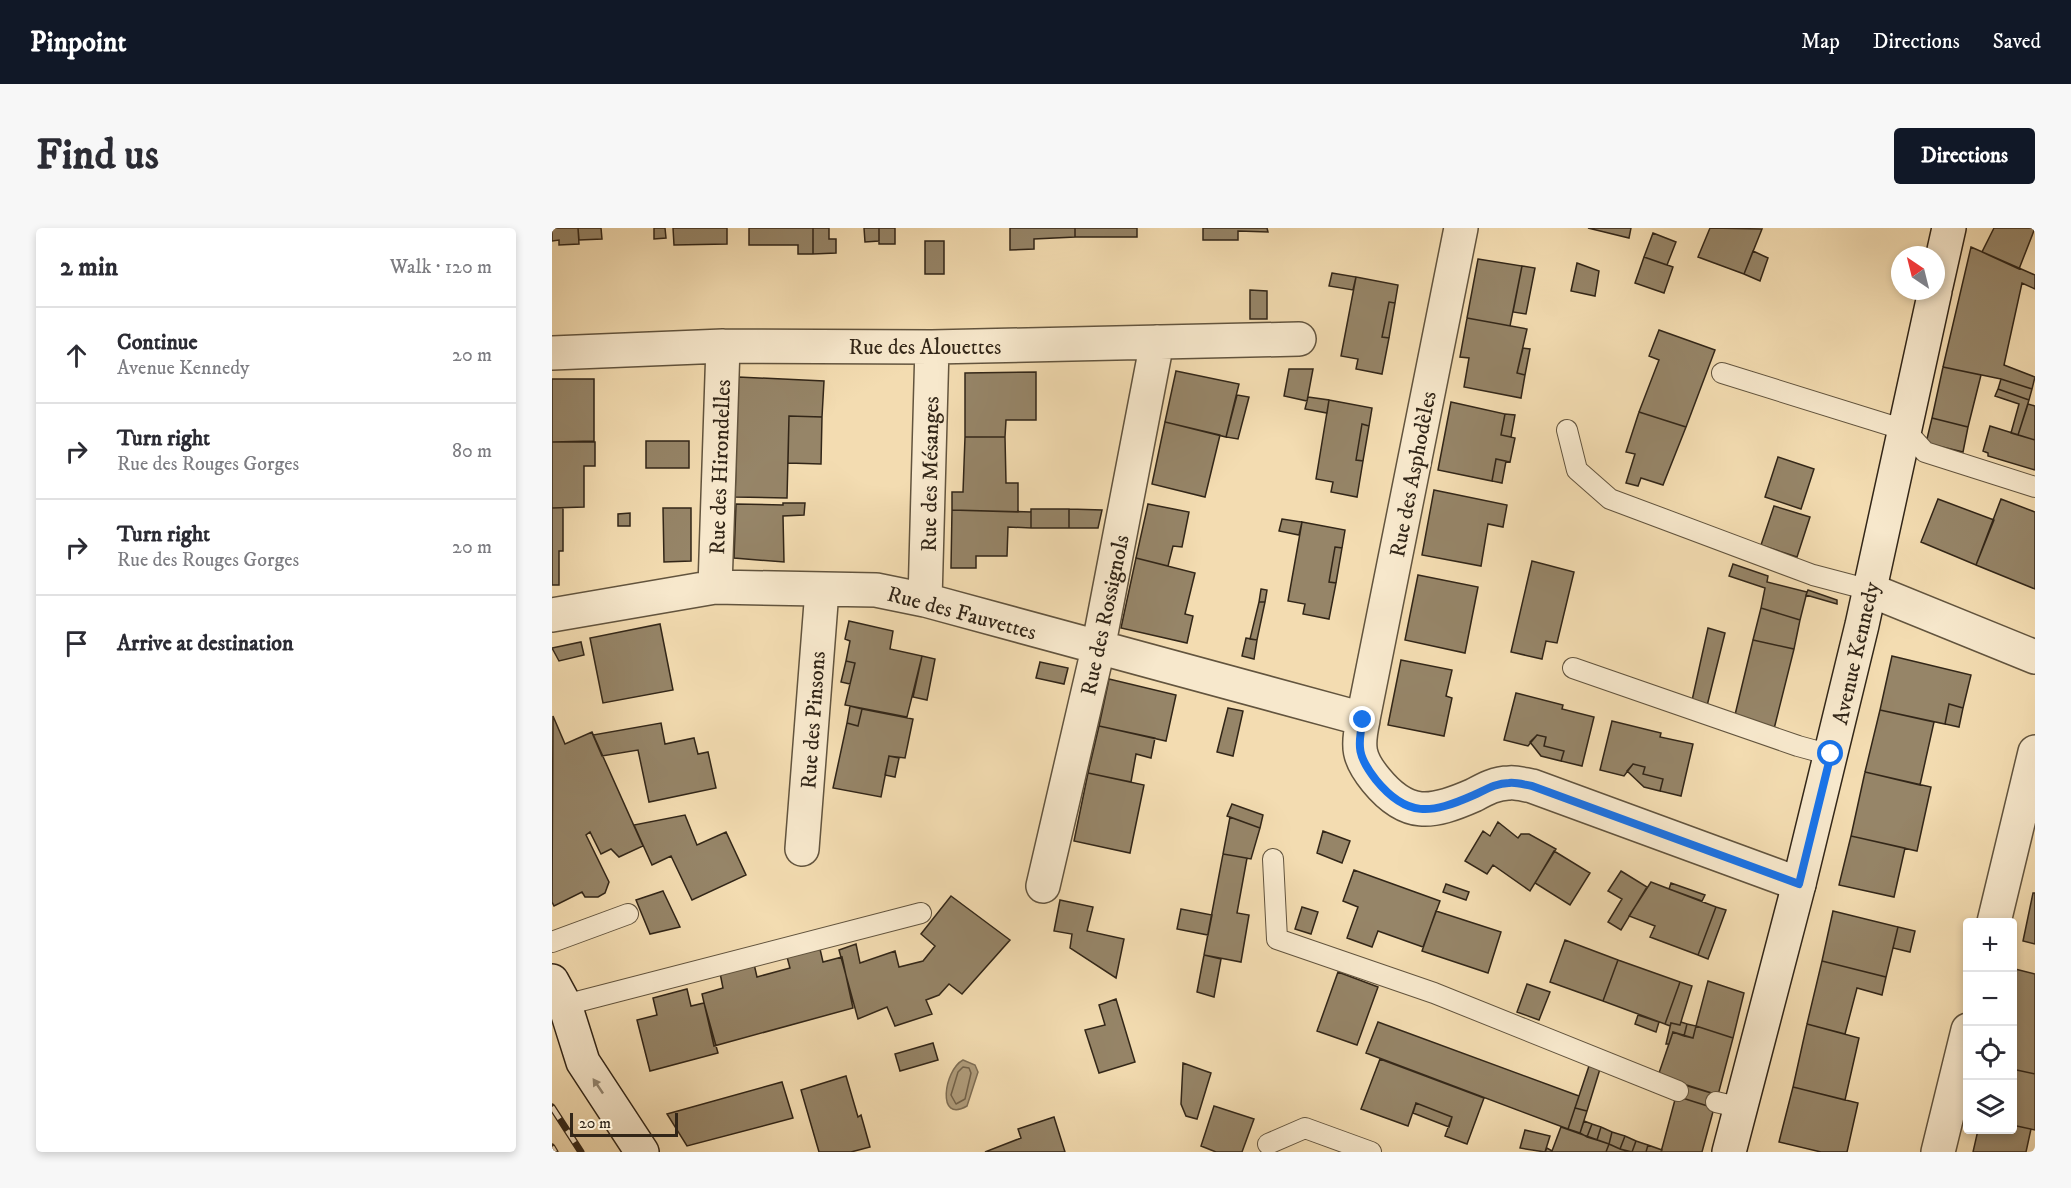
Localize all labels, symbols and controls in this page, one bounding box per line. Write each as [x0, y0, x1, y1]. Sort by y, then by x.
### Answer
text: Pinpoint [30, 25, 126, 60]
text: Map [1801, 29, 1840, 55]
text: Directions [1873, 29, 1960, 55]
text: Saved [1993, 29, 2041, 55]
button: Directions [1894, 128, 2035, 184]
text: Find us [36, 130, 159, 182]
north arrow [1891, 246, 1945, 300]
text: 2 min [60, 251, 118, 284]
text: Walk · 120 m [390, 255, 492, 280]
text: Continue [117, 329, 198, 356]
street label: Rue des Alouettes [849, 334, 1001, 361]
icon: ahead [60, 339, 93, 372]
text: 20 m [452, 343, 492, 368]
text: Avenue Kennedy [117, 356, 250, 381]
street label: Rue des Hirondelles [704, 379, 737, 555]
street label: Rue des Asphodèles [1384, 389, 1443, 560]
street label: Rue des Mésanges [916, 396, 945, 552]
text: Turn right [117, 425, 210, 452]
icon: right [60, 435, 93, 468]
text: 80 m [452, 439, 492, 464]
text: Rue des Rouges Gorges [117, 452, 299, 477]
text: Turn right [117, 521, 210, 548]
icon: right [60, 531, 93, 564]
street label: Rue des Rossignols [1075, 533, 1136, 698]
text: 20 m [452, 535, 492, 560]
text: Rue des Rouges Gorges [117, 548, 299, 573]
street label: Avenue Kennedy [1827, 579, 1886, 727]
street label: Rue des Fauvettes [884, 581, 1039, 646]
icon: arrive [60, 627, 93, 660]
text: Arrive at destination [117, 630, 294, 657]
street label: Rue des Pinsons [795, 650, 832, 790]
route end [1349, 706, 1375, 732]
route start [1817, 740, 1843, 766]
map controls [1963, 918, 2017, 1134]
button: + [1963, 918, 2017, 972]
button: − [1963, 972, 2017, 1026]
button: locate [1963, 1026, 2017, 1080]
one-way arrow [593, 1078, 604, 1094]
button: layers [1963, 1080, 2017, 1134]
scale bar [570, 1110, 678, 1138]
text: 20 m [579, 1113, 611, 1133]

